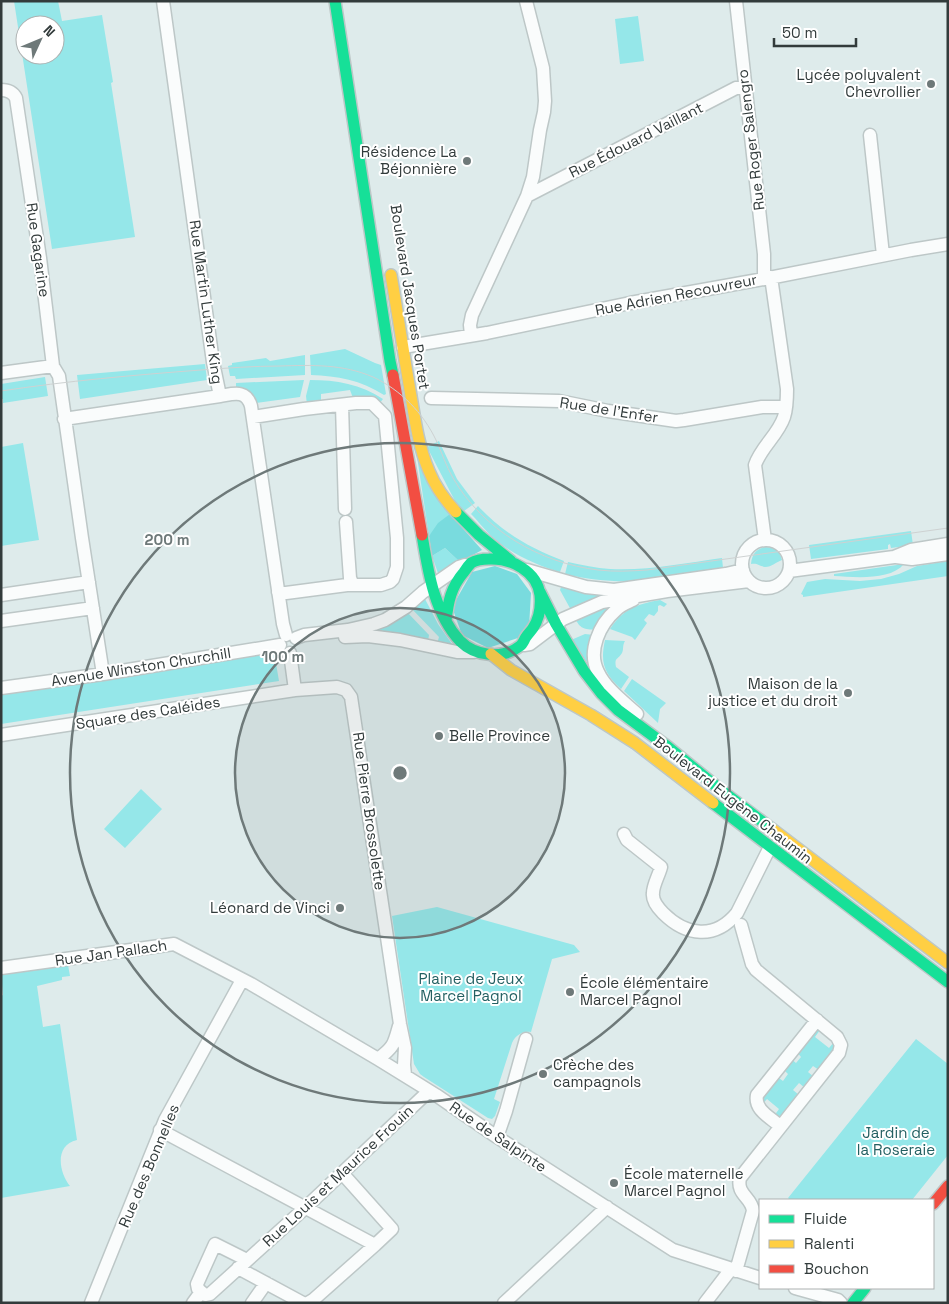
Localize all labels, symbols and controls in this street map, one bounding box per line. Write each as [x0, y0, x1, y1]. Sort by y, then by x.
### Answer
north arrow [15, 15, 65, 65]
scale bar [774, 15, 856, 47]
text: N [40, 21, 59, 41]
text: 50 m [782, 23, 817, 42]
place label: Lycée polyvalent Chevrollier [796, 65, 921, 101]
street label: Rue Roger Salengro [732, 68, 769, 212]
marker: Lycée polyvalent Chevrollier [925, 78, 937, 90]
street label: Rue Édouard Vaillant [565, 97, 706, 182]
place label: Résidence La Béjonnière [361, 142, 457, 178]
marker: Résidence La Béjonnière [461, 155, 473, 167]
street label: Rue Gagarine [22, 201, 55, 299]
street label: Boulevard Jacques Portet [386, 203, 435, 391]
street label: Rue Martin Luther King [186, 219, 227, 385]
street label: Rue Adrien Recouvreur [593, 269, 759, 320]
street label: Rue de l'Enfer [558, 392, 660, 427]
text: 200 m [145, 530, 189, 549]
street label: Avenue Winston Churchill [50, 643, 232, 690]
text: 100 m [262, 647, 304, 666]
place label: Maison de la justice et du droit [707, 674, 838, 710]
marker: Maison de la justice et du droit [842, 687, 854, 699]
street label: Square des Caléides [74, 692, 222, 733]
place label: Belle Province [449, 726, 550, 745]
marker: Belle Province [433, 730, 445, 742]
street label: Rue Pierre Brossolette [349, 731, 390, 891]
street label: Boulevard Eugène Chaumin [650, 732, 816, 868]
centre of rings [391, 764, 409, 782]
place label: Léonard de Vinci [210, 898, 330, 917]
marker: Léonard de Vinci [334, 902, 346, 914]
street label: Rue Jan Pallach [54, 935, 168, 970]
park label: Plaine de Jeux Marcel Pagnol [419, 969, 523, 1005]
place label: École élémentaire Marcel Pagnol [580, 973, 709, 1009]
marker: École élémentaire Marcel Pagnol [564, 986, 576, 998]
place label: Crèche des campagnols [553, 1055, 641, 1091]
marker: Crèche des campagnols [537, 1068, 549, 1080]
street label: Rue de Salpinte [446, 1097, 551, 1176]
street label: Rue des Bonnelles [114, 1101, 183, 1230]
street label: Rue Louis et Maurice Frouin [258, 1101, 417, 1251]
park label: Jardin de la Roseraie [857, 1123, 935, 1159]
place label: École maternelle Marcel Pagnol [624, 1164, 744, 1200]
marker: École maternelle Marcel Pagnol [608, 1177, 620, 1189]
legend [759, 1199, 934, 1289]
text: Fluide [804, 1209, 847, 1228]
text: Ralenti [804, 1234, 854, 1253]
text: Bouchon [804, 1259, 869, 1278]

